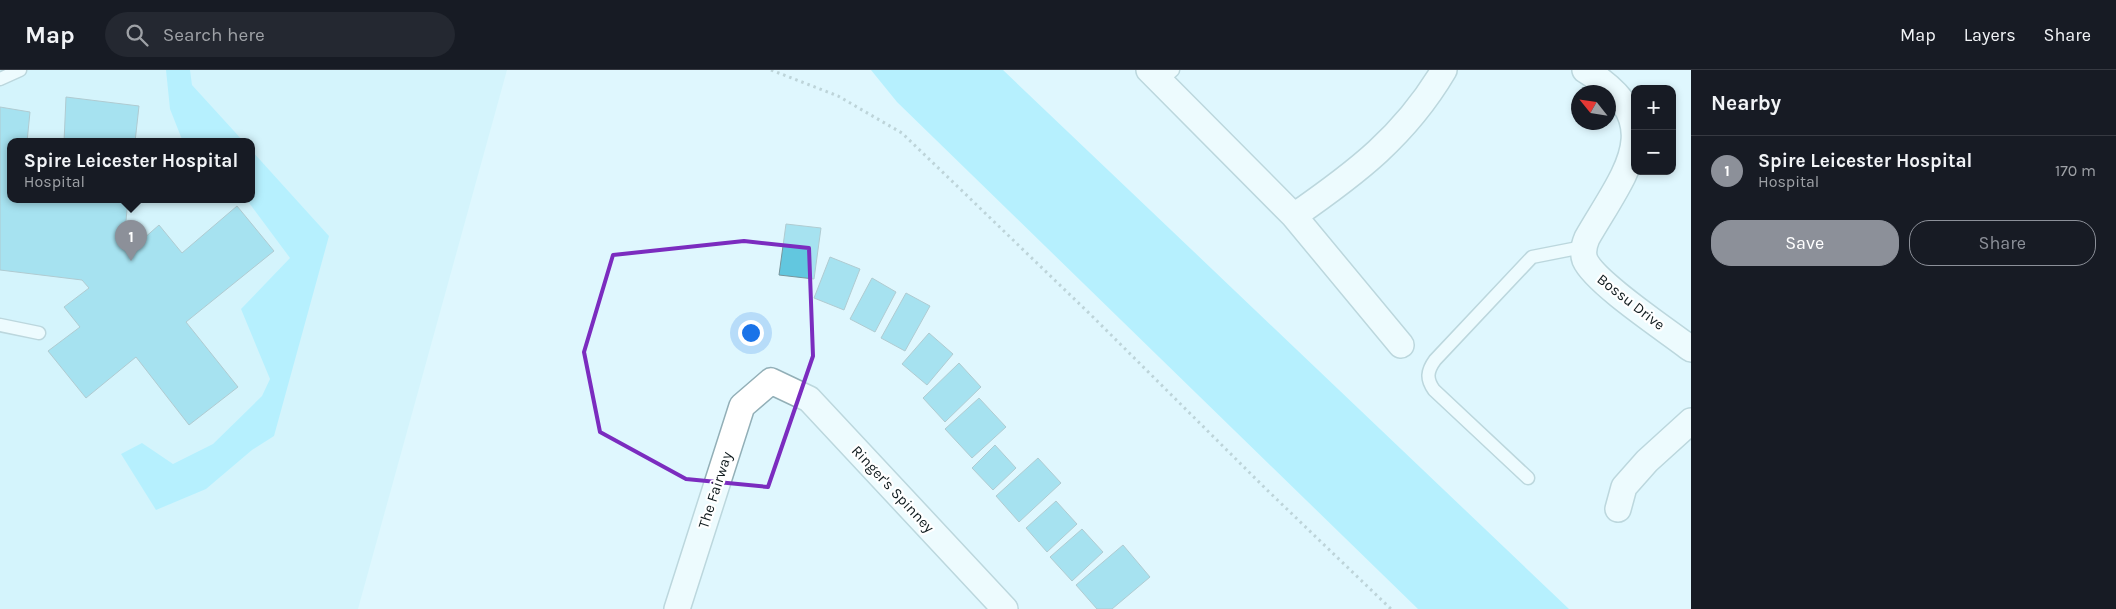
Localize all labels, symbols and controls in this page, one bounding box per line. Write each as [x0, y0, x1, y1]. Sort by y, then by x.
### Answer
search box [105, 12, 455, 57]
text: Map [25, 21, 75, 49]
icon: search [123, 21, 151, 49]
text: Search here [163, 24, 265, 46]
text: Map [1900, 24, 1936, 46]
text: Layers [1964, 24, 2016, 46]
text: Share [2044, 24, 2091, 46]
north arrow [1571, 85, 1616, 130]
map controls [1631, 85, 1676, 175]
button: + [1631, 85, 1676, 130]
text: Nearby [1711, 91, 1781, 115]
button: − [1631, 130, 1676, 175]
popup [7, 138, 255, 203]
text: Spire Leicester Hospital [24, 150, 238, 172]
text: Spire Leicester Hospital [1758, 150, 1972, 172]
text: 1 [1724, 161, 1730, 180]
text: 170 m [2055, 161, 2096, 180]
text: Hospital [24, 172, 85, 191]
text: Hospital [1758, 172, 1819, 191]
pin: 1 [115, 220, 147, 261]
button: Save [1711, 220, 1899, 266]
button: Share [1909, 220, 2096, 266]
street label: Bossu Drive [1594, 270, 1668, 334]
your location [738, 320, 764, 346]
street label: Ringer's Spinney [848, 442, 938, 536]
street label: The Fairway [694, 449, 736, 531]

